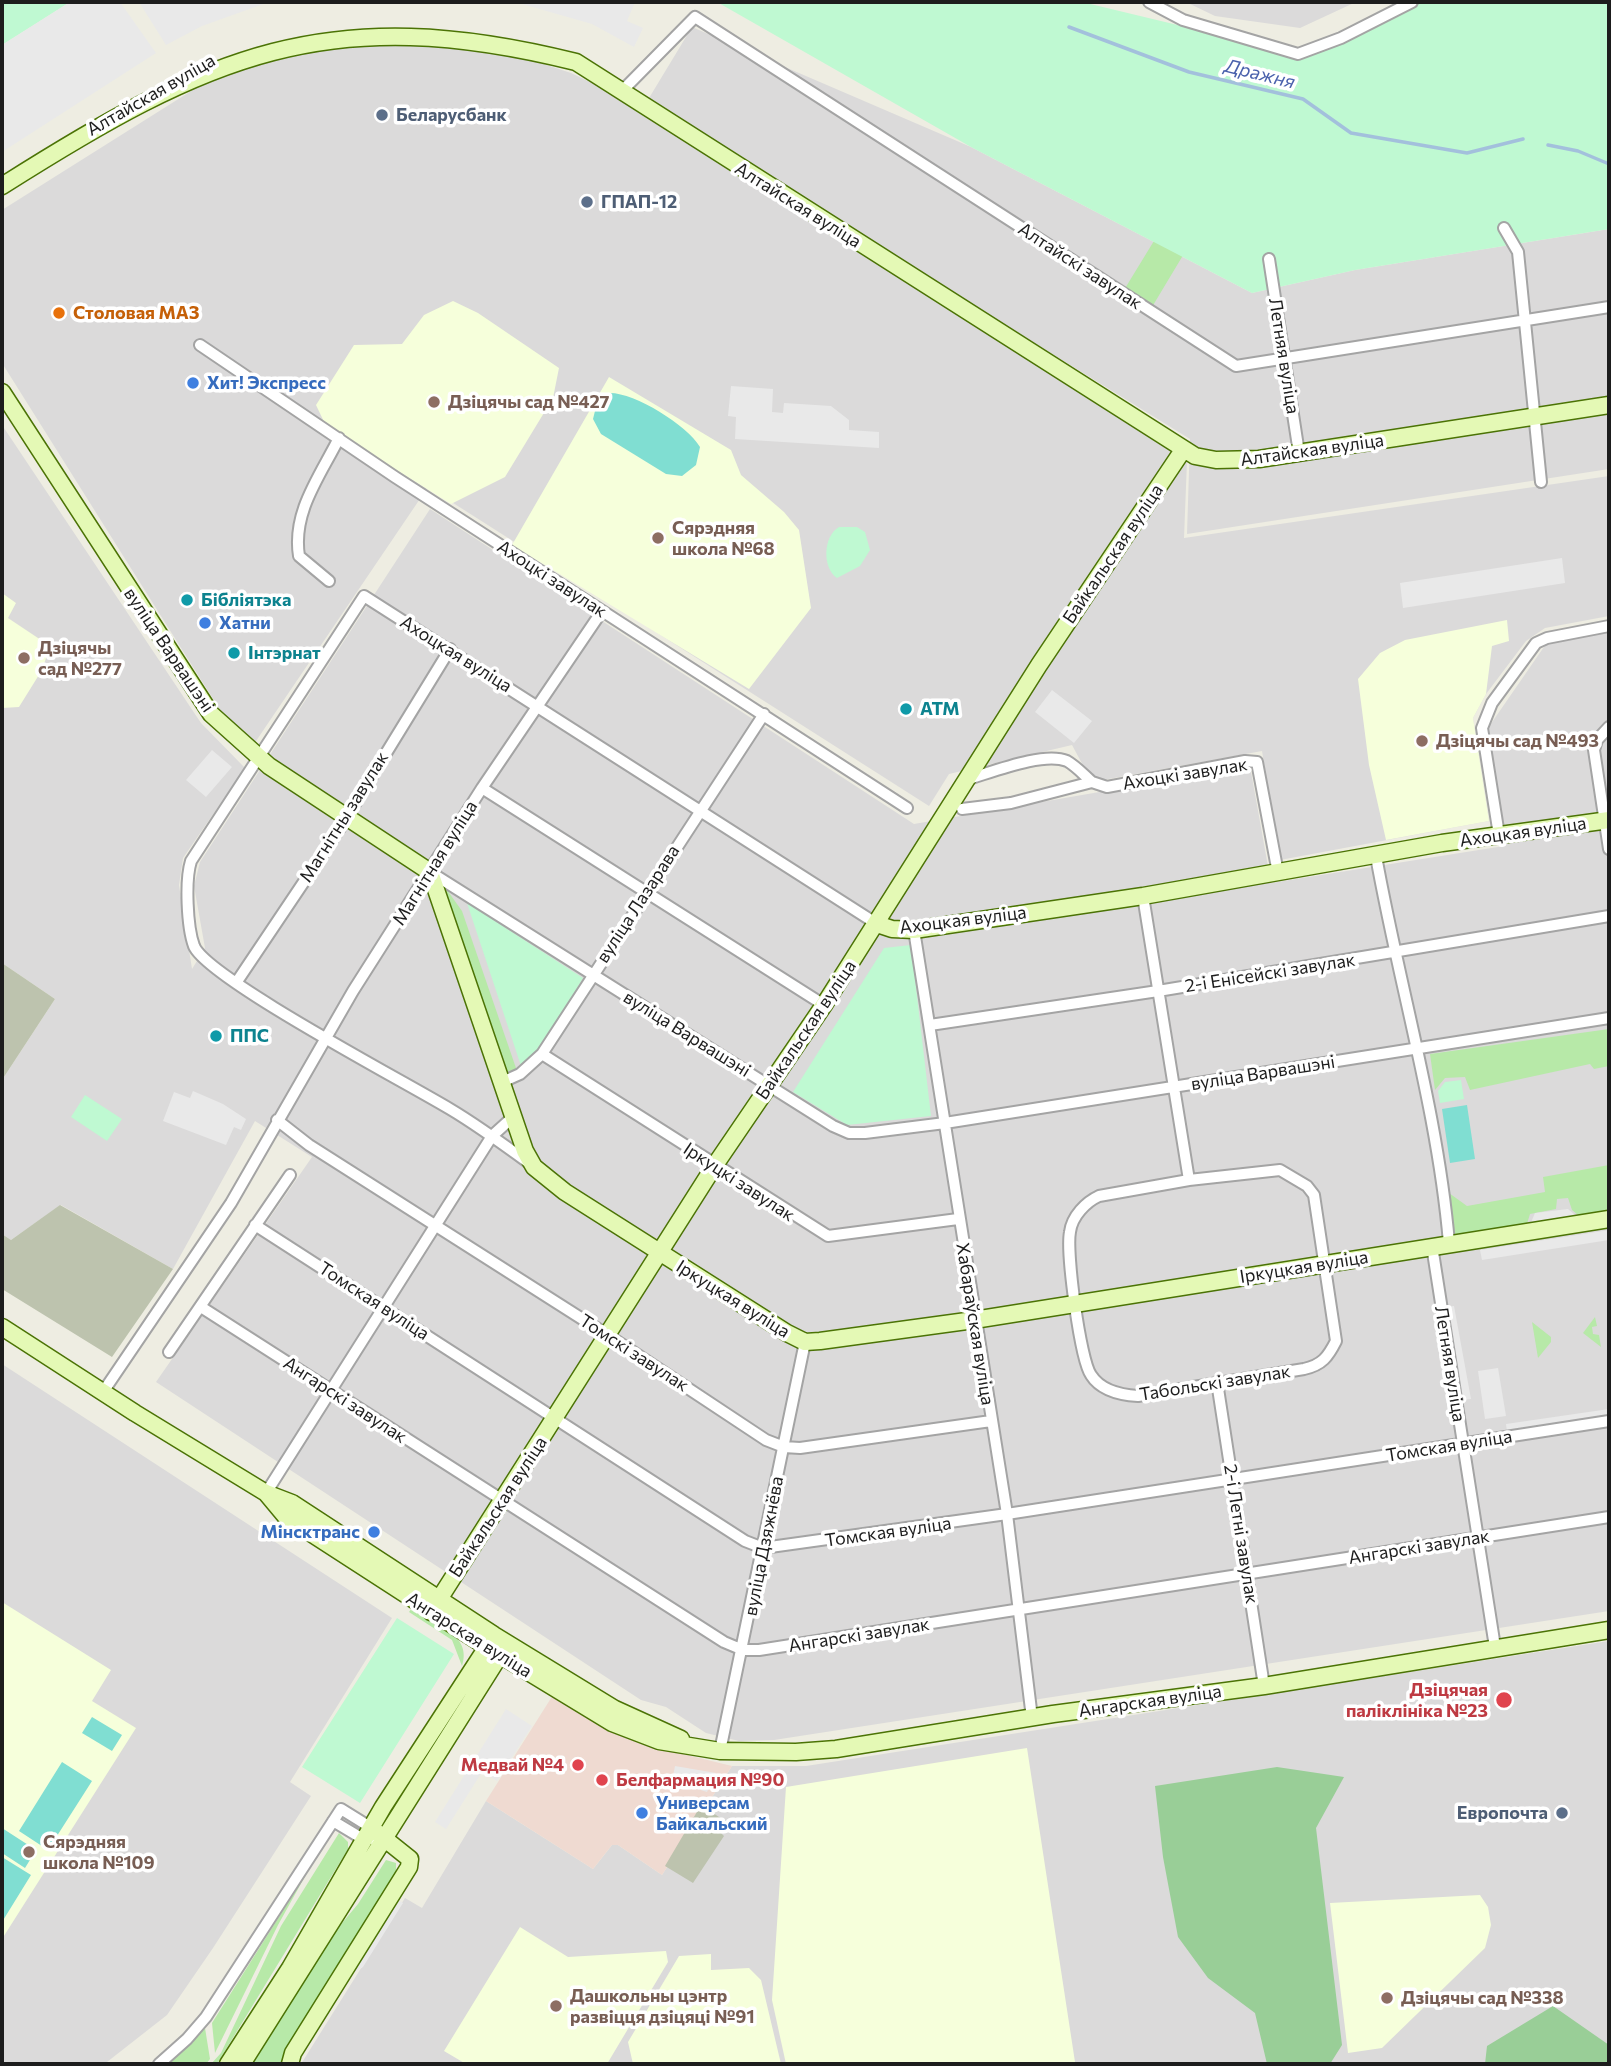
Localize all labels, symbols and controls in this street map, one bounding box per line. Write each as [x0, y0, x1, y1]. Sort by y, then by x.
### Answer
street label: Алтайская вуліца [83, 49, 219, 141]
water label: Дражня [1222, 54, 1298, 94]
place label: Беларусбанк [396, 104, 507, 126]
marker: Беларусбанк [374, 107, 390, 123]
street label: Алтайская вуліца [731, 157, 865, 253]
place label: ГПАП-12 [601, 191, 677, 213]
marker: ГПАП-12 [579, 194, 595, 210]
street label: Алтайскі завулак [1014, 218, 1146, 314]
street label: Летняя вуліца [1264, 296, 1304, 416]
place label: Столовая МАЗ [73, 302, 199, 324]
marker: Столовая МАЗ [51, 305, 67, 321]
place label: Хит! Экспресс [207, 372, 326, 394]
marker: Хит! Экспресс [185, 375, 201, 391]
place label: Дзіцячы сад №427 [448, 391, 609, 413]
marker: Дзіцячы сад №427 [426, 394, 442, 410]
street label: Алтайская вуліца [1239, 429, 1385, 471]
street label: Байкальская вуліца [1058, 480, 1168, 628]
place label: Сярэдняя школа №68 [672, 517, 775, 560]
marker: Сярэдняя школа №68 [650, 530, 666, 546]
street label: Ахоцкі завулак [493, 536, 611, 622]
street label: вуліца Варвашэні [119, 584, 219, 716]
place label: Бібліятэка [201, 589, 291, 611]
marker: Бібліятэка [179, 592, 195, 608]
street label: Ахоцкая вуліца [396, 611, 516, 697]
place label: Хатни [219, 612, 271, 634]
marker: Хатни [197, 615, 213, 631]
place label: Дзіцячы сад №277 [38, 637, 122, 680]
place label: Інтэрнат [248, 642, 321, 664]
marker: Інтэрнат [226, 645, 242, 661]
marker: Дзіцячы сад №277 [16, 650, 32, 666]
place label: АТМ [920, 698, 960, 720]
marker: АТМ [898, 701, 914, 717]
place label: Дзіцячы сад №493 [1436, 730, 1599, 752]
marker: Дзіцячы сад №493 [1414, 733, 1430, 749]
street label: Магнітны завулак [295, 748, 393, 886]
street label: Ахоцкі завулак [1121, 753, 1249, 795]
street label: Магнітная вуліца [388, 797, 482, 929]
street label: Ахоцкая вуліца [1458, 812, 1588, 852]
street label: вуліца Лазарава [592, 841, 684, 967]
street label: Ахоцкая вуліца [898, 901, 1028, 939]
street label: 2-і Енісейскі завулак [1183, 949, 1357, 997]
street label: Байкальская вуліца [751, 956, 861, 1104]
street label: вуліца Варвашэні [619, 986, 755, 1082]
place label: ППС [230, 1025, 269, 1047]
marker: ППС [208, 1028, 224, 1044]
street label: вуліца Варвашэні [1189, 1051, 1337, 1095]
street label: Іркуцкі завулак [679, 1138, 799, 1226]
street label: Хабараўская вуліца [951, 1241, 999, 1407]
street label: Іркуцкая вуліца [1238, 1246, 1370, 1288]
street label: Іркуцкая вуліца [672, 1255, 794, 1343]
street label: Томская вуліца [315, 1257, 433, 1345]
street label: Летняя вуліца [1430, 1304, 1470, 1424]
street label: Томскі завулак [575, 1310, 693, 1396]
street label: Ангарскі завулак [279, 1352, 411, 1448]
street label: Табольскі завулак [1138, 1360, 1292, 1406]
street label: Томская вуліца [1384, 1425, 1514, 1467]
street label: Байкальская вуліца [444, 1433, 552, 1581]
street label: 2-і Летні завулак [1219, 1463, 1263, 1605]
street label: вуліца Дзяжнёва [740, 1474, 788, 1618]
street label: Томская вуліца [823, 1512, 953, 1552]
place label: Мінсктранс [260, 1521, 360, 1543]
marker: Мінсктранс [366, 1524, 382, 1540]
street label: Ангарскі завулак [1347, 1525, 1491, 1569]
street label: Ангарская вуліца [402, 1588, 536, 1682]
street label: Ангарскі завулак [787, 1613, 931, 1657]
place label: Дзіцячая паліклініка №23 [1346, 1679, 1488, 1722]
street label: Ангарская вуліца [1077, 1680, 1223, 1722]
marker: Дзіцячая паліклініка №23 [1494, 1690, 1514, 1710]
place label: Медвай №4 [461, 1754, 564, 1776]
marker: Медвай №4 [570, 1757, 586, 1773]
place label: Белфармация №90 [616, 1769, 784, 1791]
marker: Белфармация №90 [594, 1772, 610, 1788]
place label: Универсам Байкальский [656, 1792, 768, 1834]
place label: Европочта [1457, 1802, 1548, 1824]
marker: Универсам Байкальский [634, 1805, 650, 1821]
marker: Европочта [1554, 1805, 1570, 1821]
place label: Сярэдняя школа №109 [43, 1831, 155, 1874]
marker: Сярэдняя школа №109 [21, 1844, 37, 1860]
place label: Дашкольны цэнтр развіцця дзіцяці №91 [570, 1985, 755, 2028]
place label: Дзіцячы сад №338 [1401, 1987, 1564, 2009]
marker: Дзіцячы сад №338 [1379, 1990, 1395, 2006]
marker: Дашкольны цэнтр развіцця дзіцяці №91 [548, 1998, 564, 2014]

